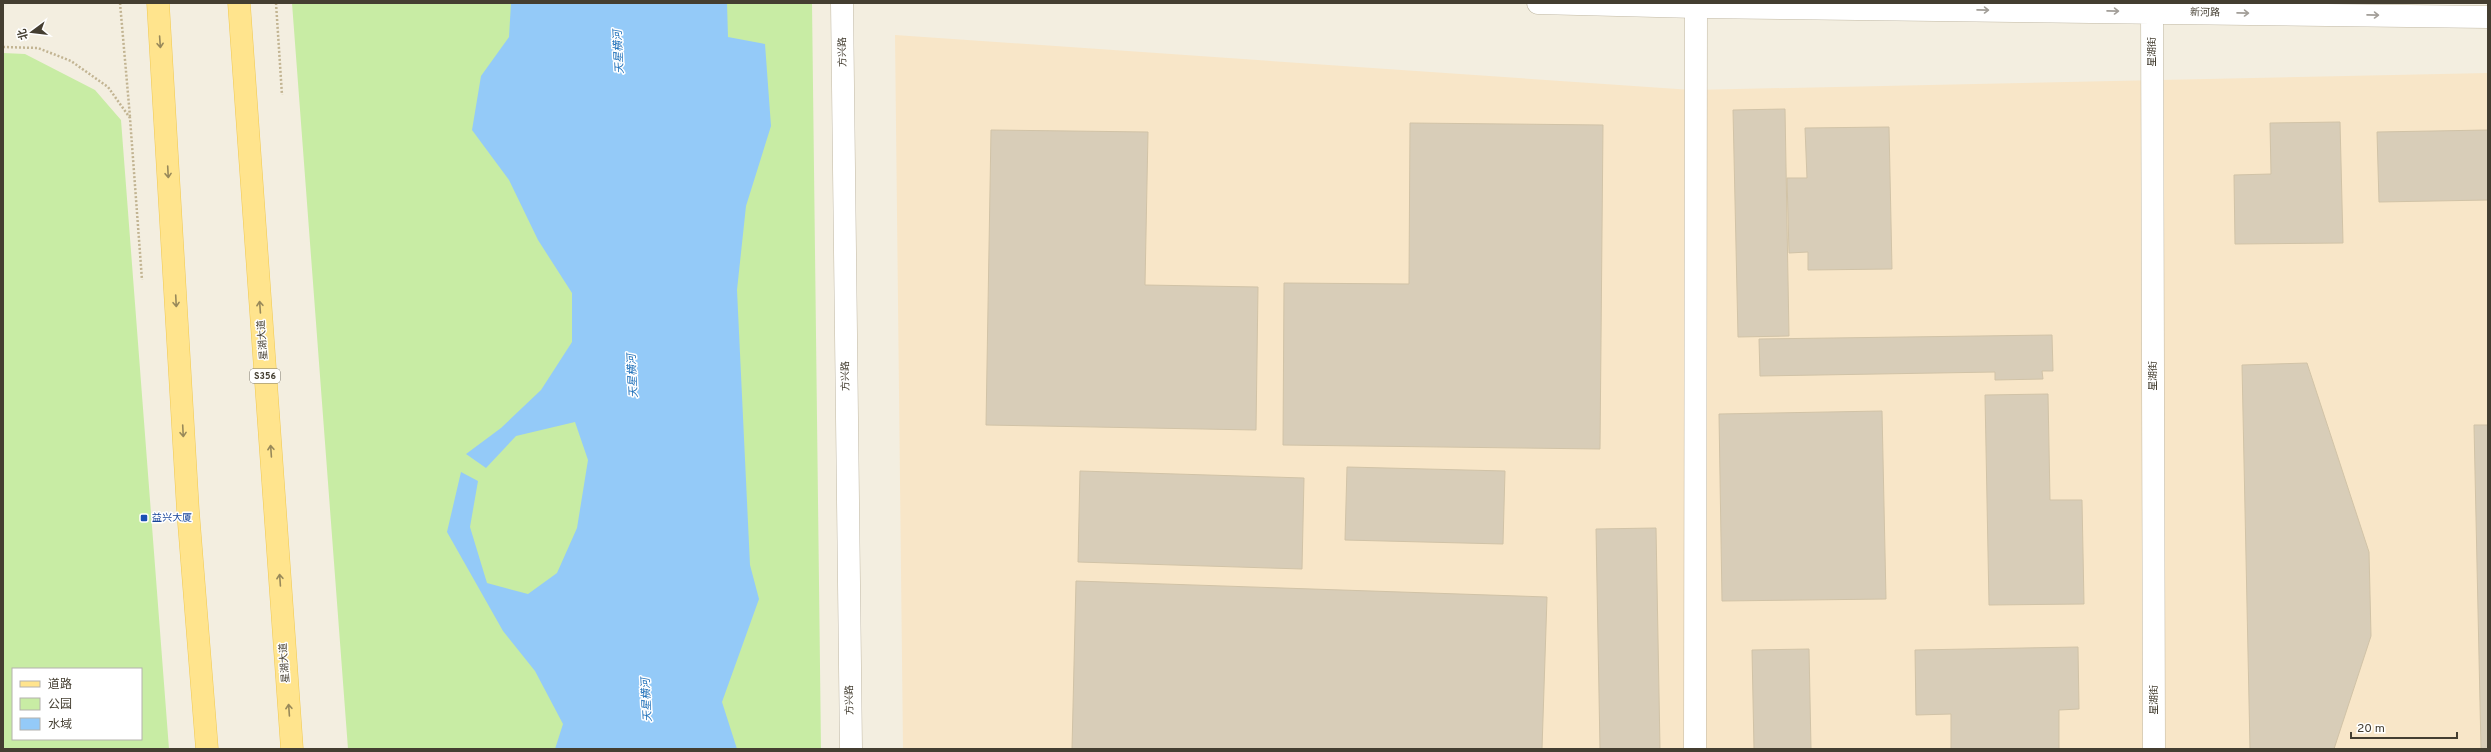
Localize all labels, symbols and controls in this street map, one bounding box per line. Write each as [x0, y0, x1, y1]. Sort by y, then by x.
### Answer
one-way arrow [1976, 6, 1989, 14]
street label: 新河路 [2190, 6, 2220, 20]
one-way arrow [2106, 8, 2119, 15]
one-way arrow [2236, 9, 2249, 17]
one-way arrow [2366, 11, 2379, 19]
north arrow [12, 12, 52, 52]
text: 北 [15, 27, 31, 41]
water label: 天星横河 [611, 28, 627, 74]
one-way arrow [157, 35, 164, 48]
street label: 方兴路 [836, 37, 850, 67]
street label: 星湖街 [2146, 37, 2159, 67]
one-way arrow [164, 165, 171, 178]
one-way arrow [172, 294, 179, 307]
one-way arrow [257, 301, 264, 314]
street label: 星湖大道 [255, 320, 271, 360]
water label: 天星横河 [625, 352, 641, 398]
street label: 方兴路 [839, 361, 853, 391]
street label: 星湖街 [2147, 361, 2160, 391]
road number: S356 [250, 369, 280, 383]
one-way arrow [180, 424, 187, 437]
one-way arrow [267, 445, 274, 458]
place label: 益兴大厦 [152, 512, 192, 525]
marker: 益兴大厦 [139, 513, 149, 523]
one-way arrow [276, 574, 283, 587]
street label: 星湖大道 [277, 643, 293, 683]
legend [12, 668, 142, 740]
water label: 天星横河 [639, 676, 655, 722]
text: 道路 [48, 677, 72, 693]
street label: 方兴路 [843, 685, 857, 715]
street label: 星湖街 [2148, 685, 2161, 715]
text: 公园 [48, 697, 72, 713]
one-way arrow [285, 704, 292, 717]
scale bar [2351, 714, 2457, 740]
text: 水域 [48, 717, 72, 733]
text: 20 m [2357, 721, 2385, 737]

